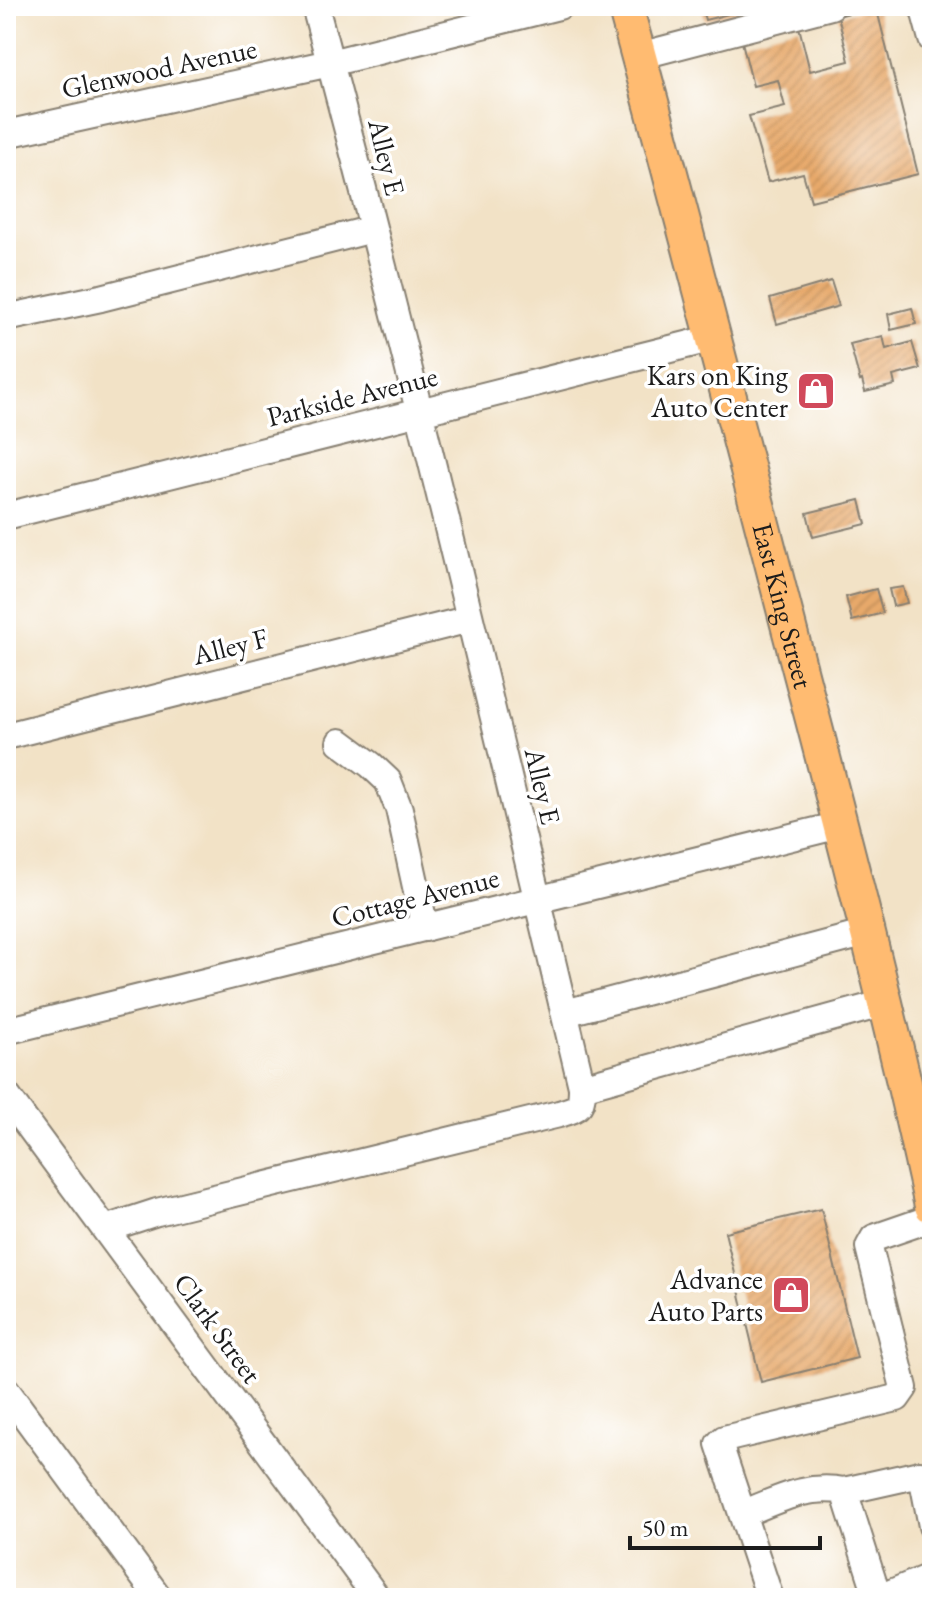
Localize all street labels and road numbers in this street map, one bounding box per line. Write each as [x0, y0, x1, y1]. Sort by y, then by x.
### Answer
street label: Glenwood Avenue [58, 30, 260, 106]
street label: Alley E [360, 114, 414, 199]
street label: Parkside Avenue [263, 357, 441, 435]
street label: East King Street [744, 519, 822, 692]
street label: Alley F [188, 619, 271, 673]
street label: Alley E [517, 743, 569, 828]
street label: Cottage Avenue [327, 859, 503, 935]
street label: Clark Street [166, 1266, 270, 1390]

